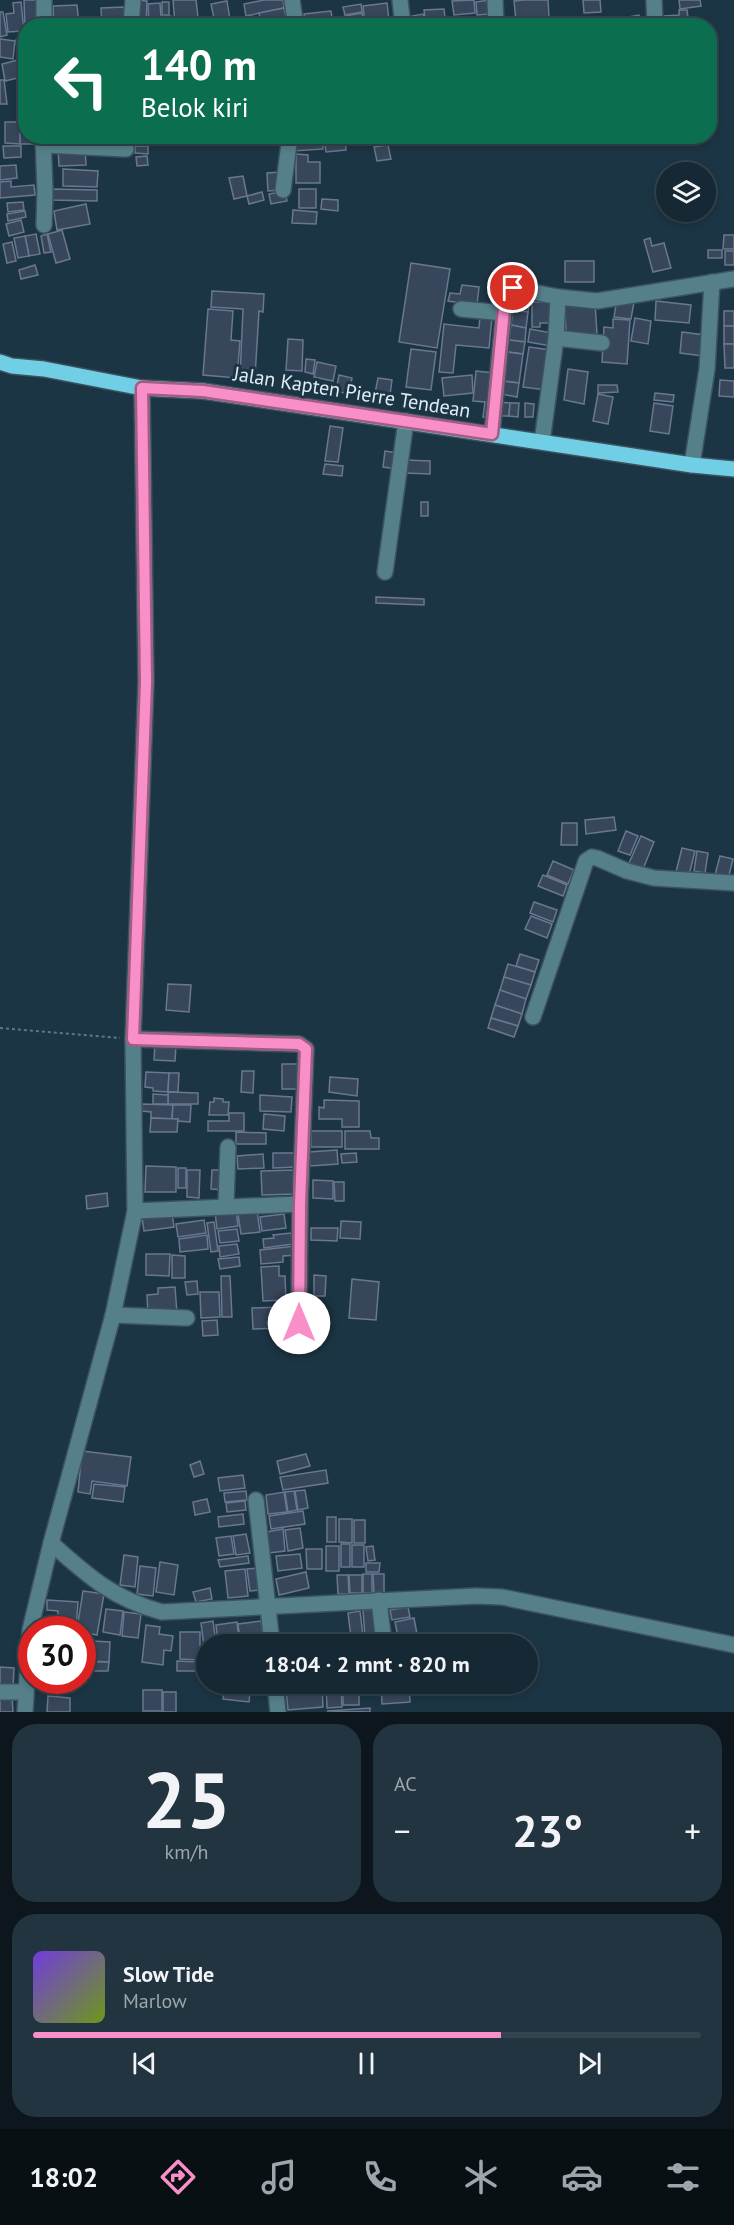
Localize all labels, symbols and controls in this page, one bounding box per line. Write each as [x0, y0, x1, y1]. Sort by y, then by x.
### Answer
text: 140 m [141, 37, 257, 92]
icon: left [42, 42, 120, 120]
text: Belok kiri [141, 90, 249, 124]
map controls [656, 162, 716, 222]
button: layers [656, 162, 716, 222]
pin [487, 262, 538, 313]
icon: arrive [496, 271, 529, 304]
street label: Jalan Kapten Pierre Tendean [231, 360, 472, 424]
position arrow [267, 1291, 331, 1355]
speed limit sign: 30 [18, 1616, 96, 1694]
text: 18:04 · 2 mnt · 820 m [264, 1650, 470, 1678]
text: 25 [142, 1749, 231, 1850]
text: AC [394, 1771, 417, 1797]
text: 23° [512, 1801, 583, 1859]
text: − [394, 1809, 411, 1852]
text: + [684, 1809, 701, 1852]
text: km/h [165, 1839, 208, 1865]
text: Slow Tide [123, 1960, 214, 1988]
text: Marlow [123, 1988, 187, 2014]
icon: previous [128, 2047, 161, 2080]
icon: pause [350, 2047, 383, 2080]
icon: next [573, 2047, 606, 2080]
icon: directions [157, 2156, 199, 2198]
icon: music [258, 2156, 300, 2198]
icon: phone [359, 2156, 401, 2198]
icon: climate [460, 2156, 502, 2198]
icon: car [561, 2156, 603, 2198]
icon: filters [662, 2156, 704, 2198]
text: 18:02 [30, 2160, 98, 2194]

